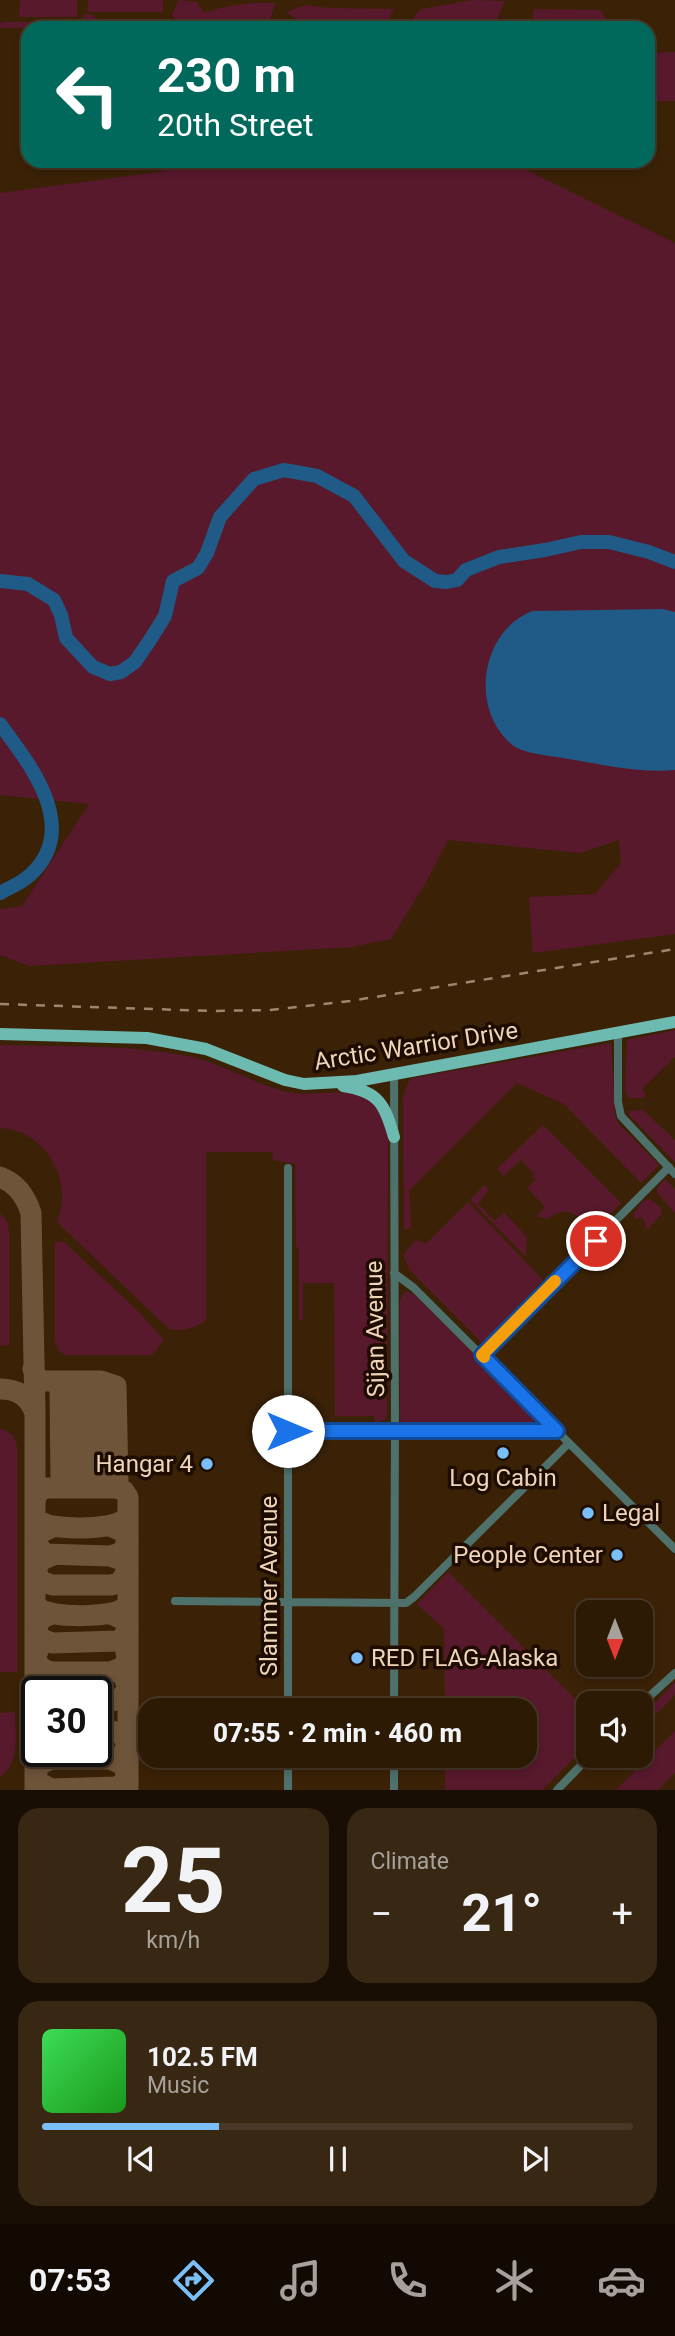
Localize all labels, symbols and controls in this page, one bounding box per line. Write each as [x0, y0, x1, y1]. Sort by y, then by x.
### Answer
text: 230 m [157, 47, 296, 104]
icon: left [42, 49, 133, 140]
text: 20th Street [157, 106, 313, 144]
street label: Arctic Warrior Drive [312, 1016, 520, 1076]
pin [566, 1211, 626, 1271]
icon: arrive [577, 1222, 615, 1260]
street label: Sijan Avenue [360, 1260, 390, 1398]
position arrow [251, 1394, 325, 1468]
marker: Log Cabin [495, 1445, 511, 1461]
place label: Hangar 4 [95, 1450, 193, 1478]
marker: Hangar 4 [199, 1456, 215, 1472]
place label: Log Cabin [449, 1464, 557, 1492]
street label: Slammer Avenue [255, 1496, 283, 1676]
place label: Legal [602, 1499, 660, 1527]
marker: Legal [580, 1505, 596, 1521]
place label: People Center [453, 1541, 603, 1569]
marker: People Center [609, 1547, 625, 1563]
north arrow [576, 1600, 653, 1676]
map controls [576, 1600, 653, 1768]
place label: RED FLAG-Alaska [371, 1644, 558, 1672]
marker: RED FLAG-Alaska [349, 1650, 365, 1666]
speed limit sign: 30 [21, 1676, 112, 1767]
button: sound [576, 1691, 653, 1768]
text: 07:55 · 2 min · 460 m [213, 1718, 462, 1748]
text: 25 [121, 1828, 225, 1934]
text: Climate [371, 1848, 449, 1875]
text: 21° [462, 1883, 542, 1944]
text: − [371, 1892, 392, 1936]
text: + [611, 1892, 633, 1936]
text: km/h [146, 1927, 200, 1954]
text: 102.5 FM [147, 2042, 258, 2072]
text: Music [147, 2072, 209, 2099]
icon: previous [122, 2140, 160, 2178]
icon: pause [319, 2140, 357, 2178]
icon: next [516, 2140, 554, 2178]
icon: directions [169, 2256, 218, 2305]
icon: music [276, 2256, 325, 2305]
icon: phone [383, 2256, 432, 2305]
icon: climate [490, 2256, 539, 2305]
icon: car [597, 2256, 646, 2305]
text: 07:53 [29, 2261, 111, 2299]

